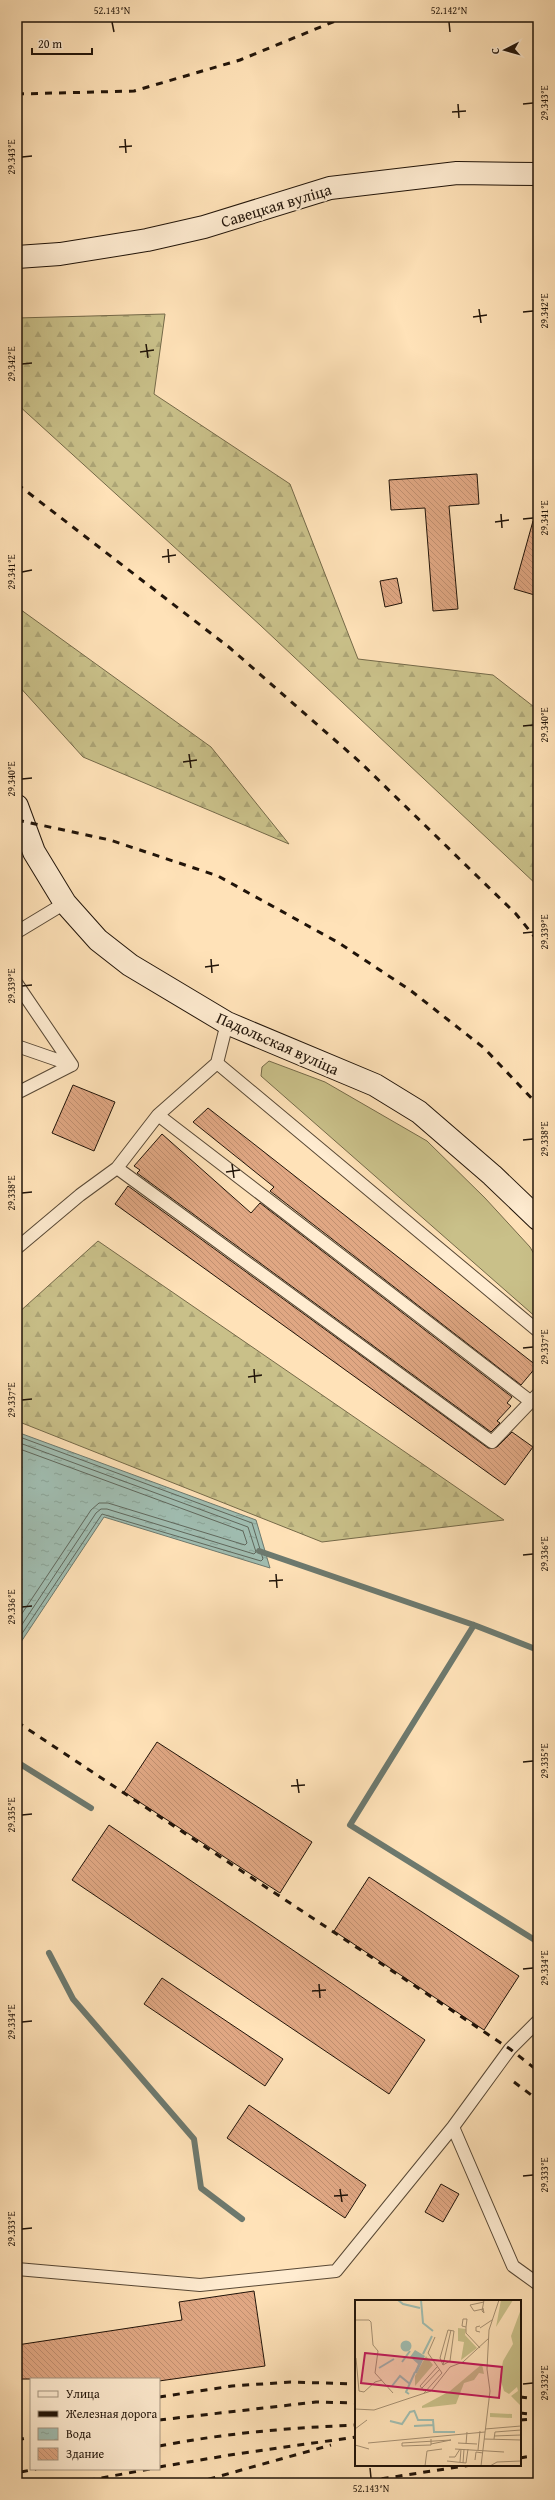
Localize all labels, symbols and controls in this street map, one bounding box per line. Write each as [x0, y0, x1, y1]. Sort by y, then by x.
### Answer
text: 52.143°N [94, 3, 131, 18]
text: 52.142°N [431, 3, 468, 18]
scale bar [32, 30, 92, 56]
north arrow [485, 30, 525, 70]
text: 20 m [38, 35, 62, 52]
text: С [487, 47, 503, 55]
text: 29.343°E [537, 85, 552, 121]
text: 29.343°E [4, 139, 19, 175]
street label: Савецкая вуліца [218, 177, 335, 233]
text: 29.342°E [537, 293, 552, 329]
text: 29.342°E [4, 346, 19, 382]
text: 29.341°E [537, 500, 552, 536]
text: 29.341°E [4, 554, 19, 590]
text: 29.340°E [537, 707, 552, 743]
text: 29.340°E [4, 761, 19, 797]
text: 29.339°E [537, 914, 552, 950]
text: 29.339°E [4, 968, 19, 1004]
street label: Падольская вуліца [213, 1005, 343, 1081]
text: 29.338°E [537, 1121, 552, 1157]
text: 29.338°E [4, 1175, 19, 1211]
text: 29.337°E [537, 1329, 552, 1365]
text: 29.337°E [4, 1382, 19, 1418]
text: 29.336°E [537, 1536, 552, 1572]
text: 29.336°E [4, 1589, 19, 1625]
text: 29.335°E [537, 1743, 552, 1779]
text: 29.335°E [4, 1797, 19, 1833]
text: 29.334°E [537, 1950, 552, 1986]
text: 29.334°E [4, 2004, 19, 2040]
text: 29.333°E [537, 2157, 552, 2193]
text: 29.333°E [4, 2211, 19, 2247]
inset map [355, 2300, 521, 2466]
text: 29.332°E [537, 2365, 552, 2401]
legend [30, 2378, 160, 2470]
text: Улица [66, 2385, 100, 2402]
text: Железная дорога [65, 2405, 157, 2422]
text: Вода [66, 2425, 91, 2442]
text: Здание [66, 2445, 105, 2462]
text: 52.143°N [353, 2481, 390, 2496]

